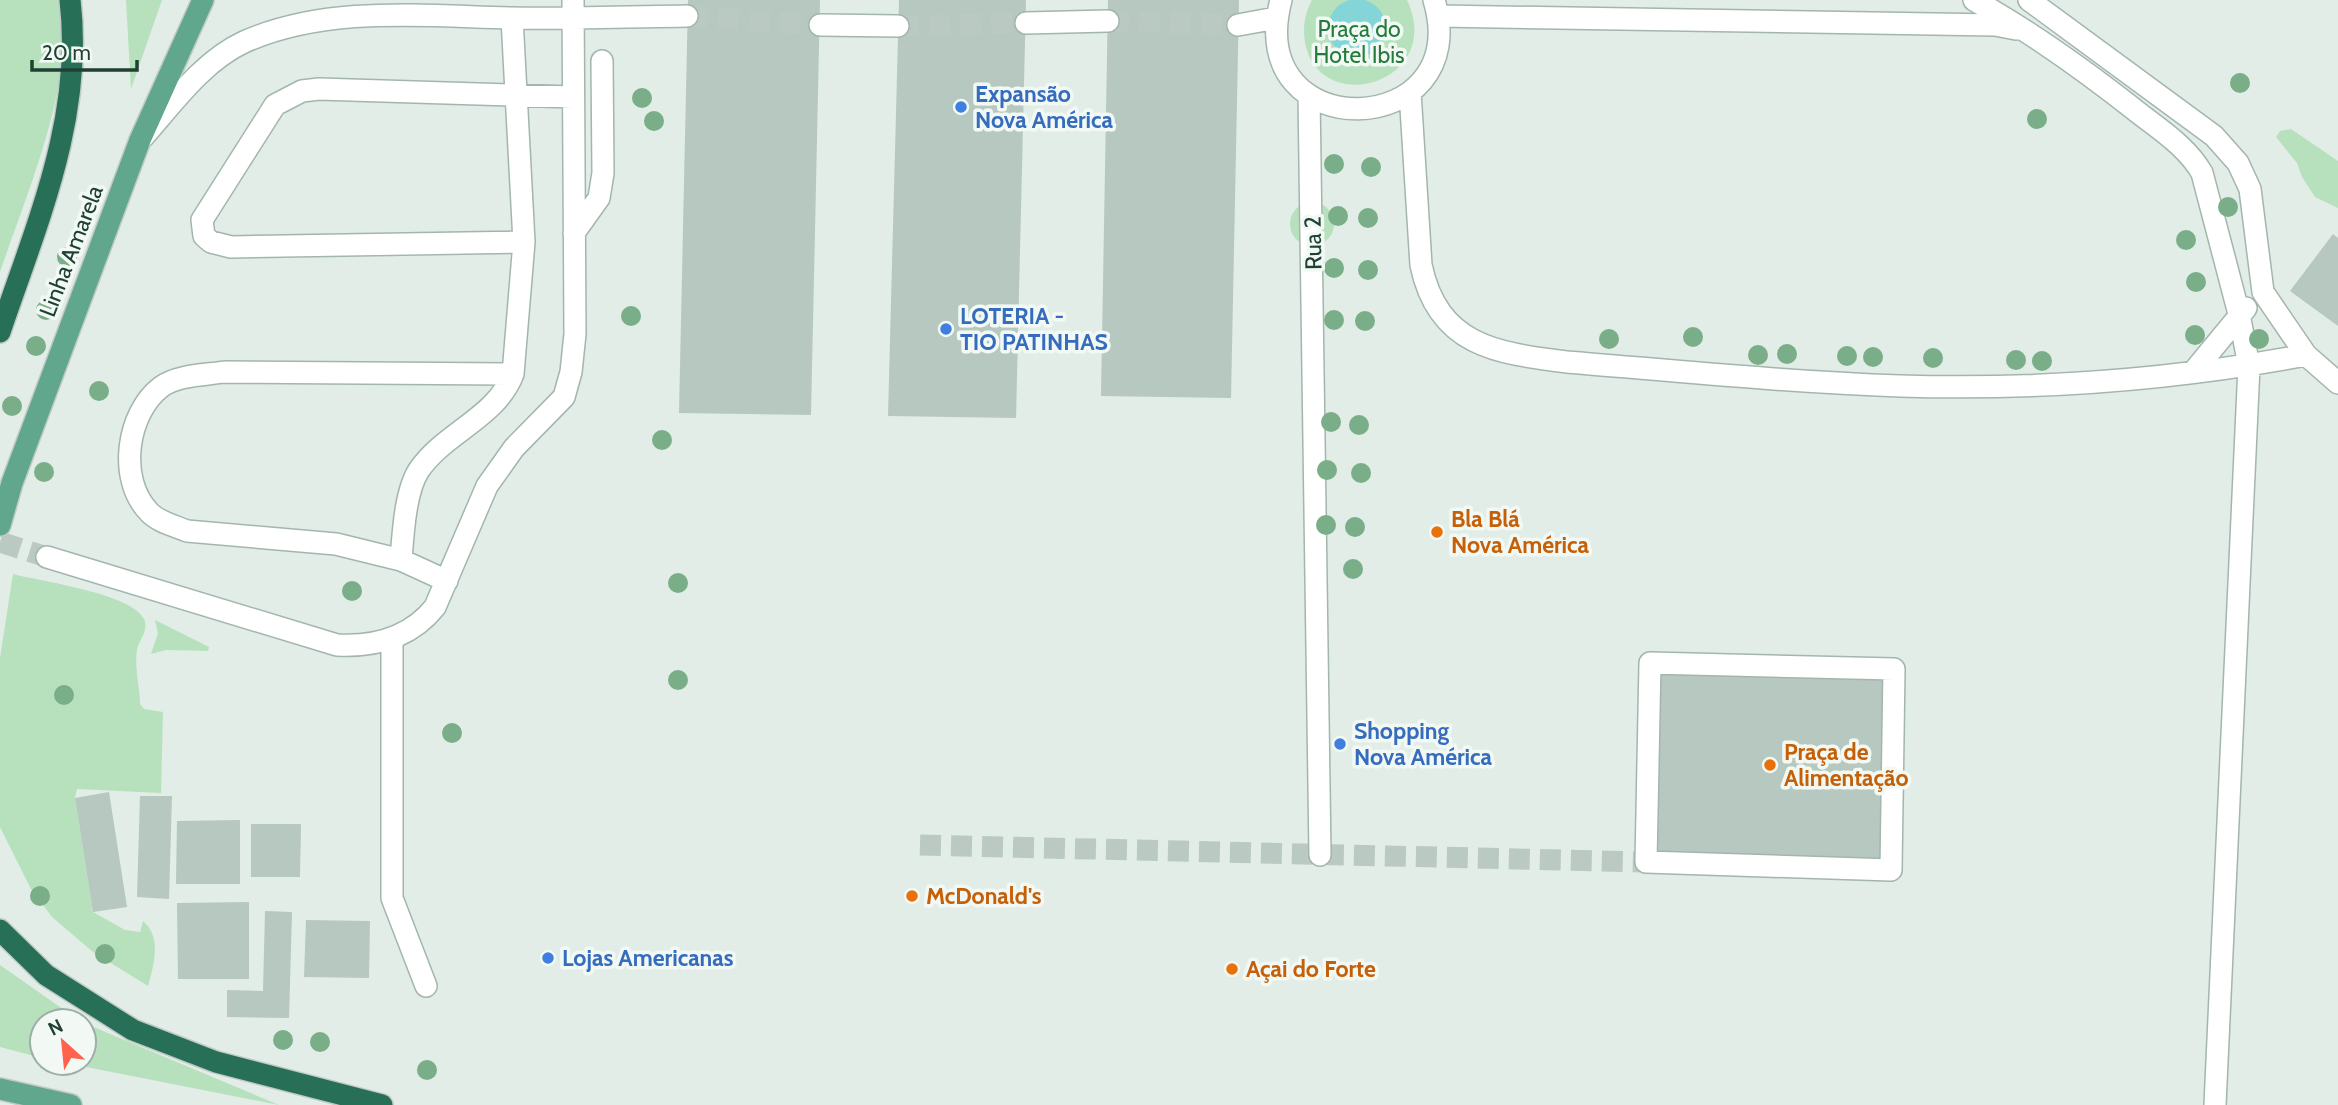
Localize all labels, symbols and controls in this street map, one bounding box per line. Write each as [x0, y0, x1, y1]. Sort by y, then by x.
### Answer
park label: Praça do Hotel Ibis [1313, 15, 1405, 69]
scale bar [32, 28, 136, 72]
text: 20 m [42, 40, 91, 65]
place label: Expansão Nova América [975, 80, 1114, 134]
marker: Expansão Nova América [953, 99, 969, 115]
street label: Linha Amarela [33, 181, 109, 321]
street label: Rua 2 [1299, 216, 1327, 270]
place label: LOTERIA - TIO PATINHAS [960, 302, 1108, 356]
marker: LOTERIA - TIO PATINHAS [938, 321, 954, 337]
place label: Bla Blá Nova América [1451, 505, 1590, 559]
marker: Bla Blá Nova América [1429, 524, 1445, 540]
place label: Shopping Nova América [1354, 717, 1493, 771]
marker: Shopping Nova América [1332, 736, 1348, 752]
place label: Praça de Alimentação [1784, 738, 1909, 792]
marker: Praça de Alimentação [1762, 757, 1778, 773]
place label: McDonald's [926, 882, 1042, 910]
marker: McDonald's [904, 888, 920, 904]
place label: Lojas Americanas [562, 944, 734, 972]
marker: Lojas Americanas [540, 950, 556, 966]
place label: Açai do Forte [1246, 955, 1376, 983]
marker: Açai do Forte [1224, 961, 1240, 977]
north arrow [28, 1007, 98, 1077]
text: N [44, 1014, 67, 1041]

